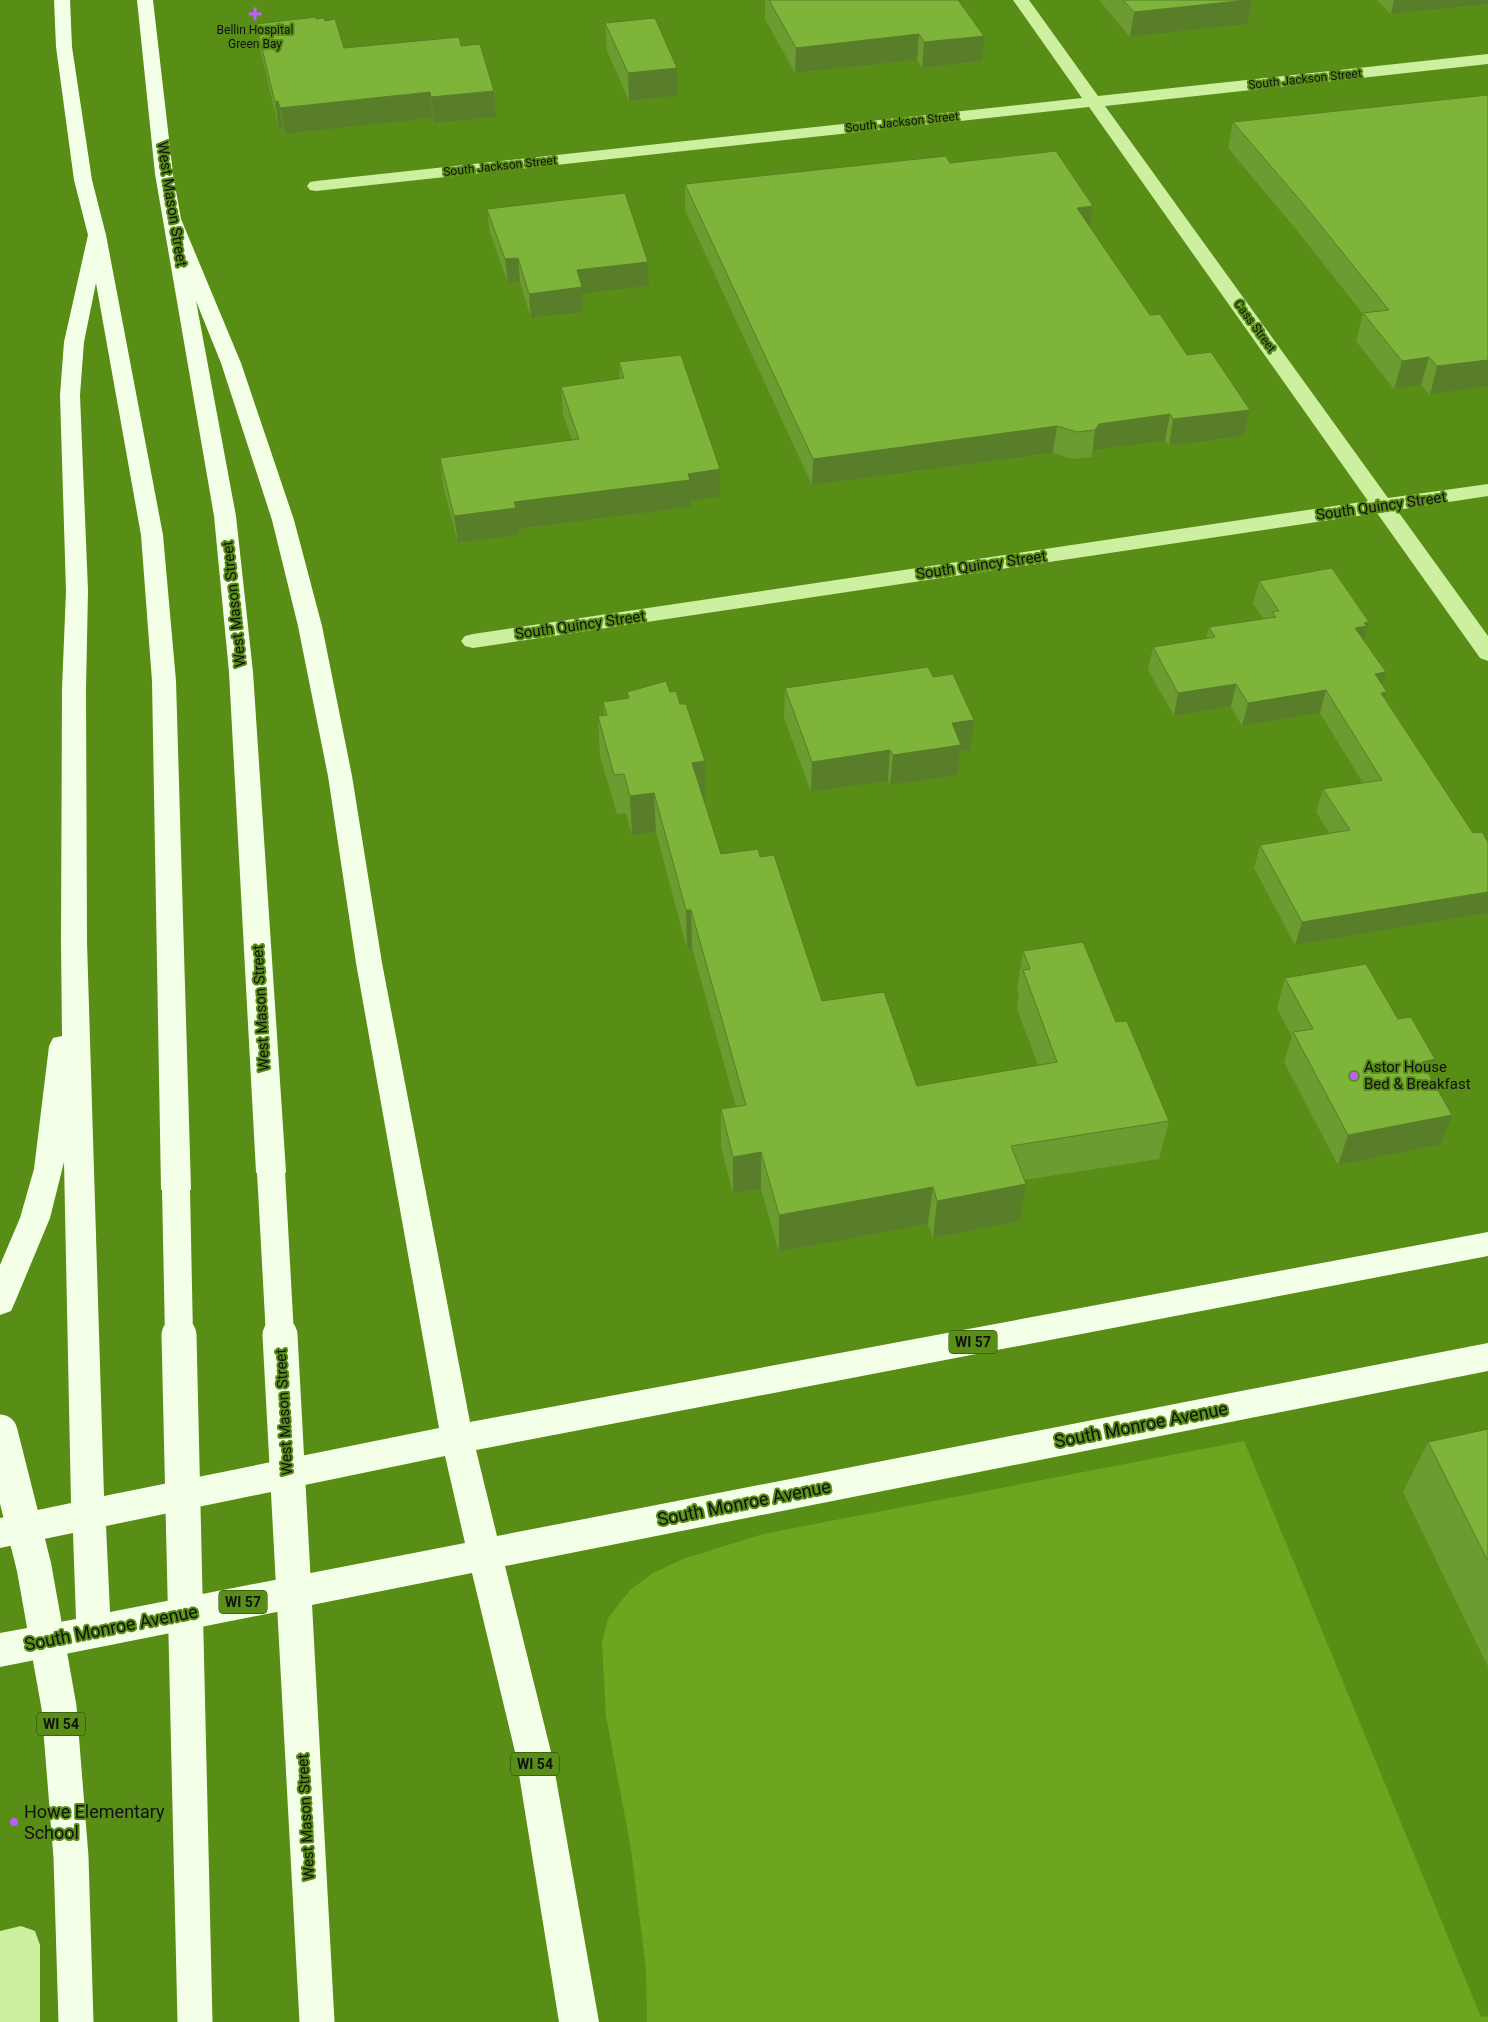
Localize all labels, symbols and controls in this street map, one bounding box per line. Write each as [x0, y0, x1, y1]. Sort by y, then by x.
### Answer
marker: Bellin Hospital Green Bay [248, 7, 262, 21]
place label: Bellin Hospital Green Bay [217, 23, 293, 51]
street label: South Jackson Street [1248, 66, 1362, 92]
street label: South Jackson Street [845, 109, 959, 135]
street label: West Mason Street [153, 140, 191, 268]
street label: South Jackson Street [443, 153, 557, 179]
street label: Cass Street [1231, 297, 1279, 355]
street label: South Quincy Street [1315, 488, 1447, 524]
street label: West Mason Street [218, 540, 250, 668]
street label: South Quincy Street [915, 547, 1047, 583]
street label: South Quincy Street [514, 607, 646, 643]
street label: West Mason Street [249, 944, 273, 1072]
place label: Astor House Bed & Breakfast [1364, 1058, 1471, 1093]
marker: Astor House Bed & Breakfast [1348, 1070, 1360, 1082]
road number: WI 57 [949, 1330, 997, 1354]
street label: West Mason Street [272, 1348, 296, 1476]
street label: South Monroe Avenue [1052, 1397, 1229, 1452]
street label: South Monroe Avenue [655, 1475, 832, 1530]
road number: WI 57 [219, 1590, 267, 1614]
street label: South Monroe Avenue [22, 1600, 199, 1655]
road number: WI 54 [37, 1712, 85, 1736]
road number: WI 54 [511, 1752, 559, 1776]
street label: West Mason Street [294, 1753, 318, 1881]
place label: Howe Elementary School [24, 1801, 165, 1843]
marker: Howe Elementary School [8, 1816, 20, 1828]

